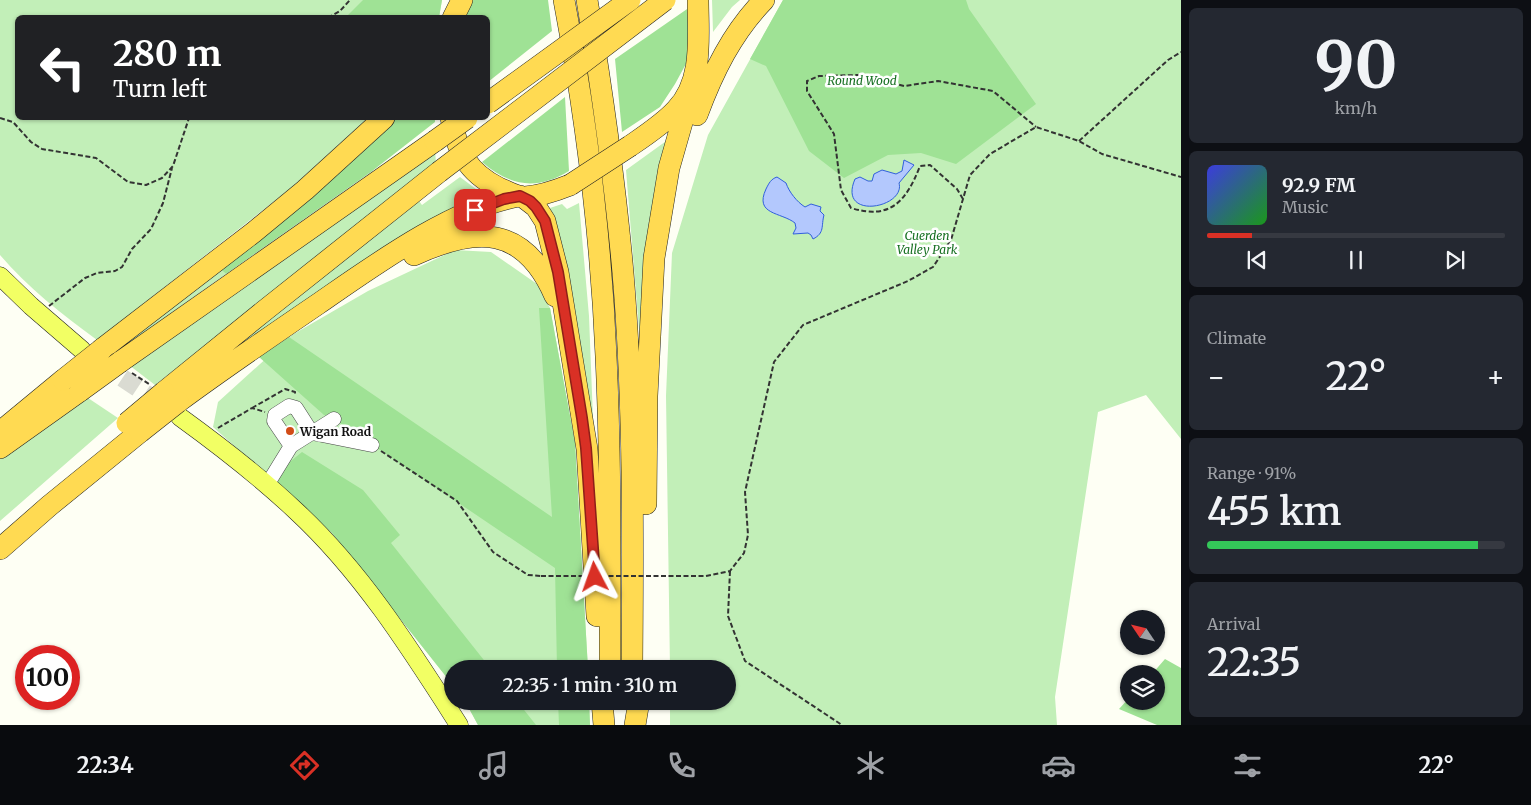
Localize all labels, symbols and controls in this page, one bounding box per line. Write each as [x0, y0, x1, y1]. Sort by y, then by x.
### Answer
text: 90 [1314, 24, 1398, 106]
text: 280 m [113, 32, 221, 76]
icon: left [30, 35, 95, 100]
park label: Round Wood [827, 73, 897, 88]
text: Turn left [113, 75, 207, 103]
text: km/h [1335, 98, 1377, 118]
text: 92.9 FM [1282, 173, 1356, 197]
pin [454, 189, 496, 231]
icon: arrive [461, 196, 489, 224]
text: Music [1282, 197, 1328, 217]
park label: Cuerden Valley Park [897, 228, 958, 257]
icon: previous [1243, 246, 1271, 274]
icon: pause [1342, 246, 1370, 274]
icon: next [1441, 246, 1469, 274]
text: Climate [1207, 328, 1266, 348]
text: 22° [1325, 353, 1387, 400]
text: − [1207, 359, 1226, 395]
text: + [1486, 359, 1505, 395]
place label: Wigan Road [299, 424, 372, 439]
marker: Wigan Road [284, 425, 296, 437]
text: Range · 91% [1207, 463, 1296, 483]
text: 455 km [1207, 488, 1341, 535]
position arrow [568, 550, 620, 602]
north arrow [1120, 610, 1165, 655]
map controls [1120, 610, 1165, 710]
text: Arrival [1207, 614, 1260, 634]
text: 22:35 [1207, 639, 1301, 686]
speed limit sign: 100 [15, 645, 80, 710]
button: layers [1120, 665, 1165, 710]
text: 22:35 · 1 min · 310 m [502, 673, 678, 697]
icon: directions [287, 748, 322, 783]
icon: music [476, 748, 511, 783]
icon: phone [664, 748, 699, 783]
icon: climate [853, 748, 888, 783]
icon: car [1041, 748, 1076, 783]
icon: filters [1230, 748, 1265, 783]
text: 22:34 [77, 751, 134, 779]
text: 22° [1418, 751, 1454, 779]

